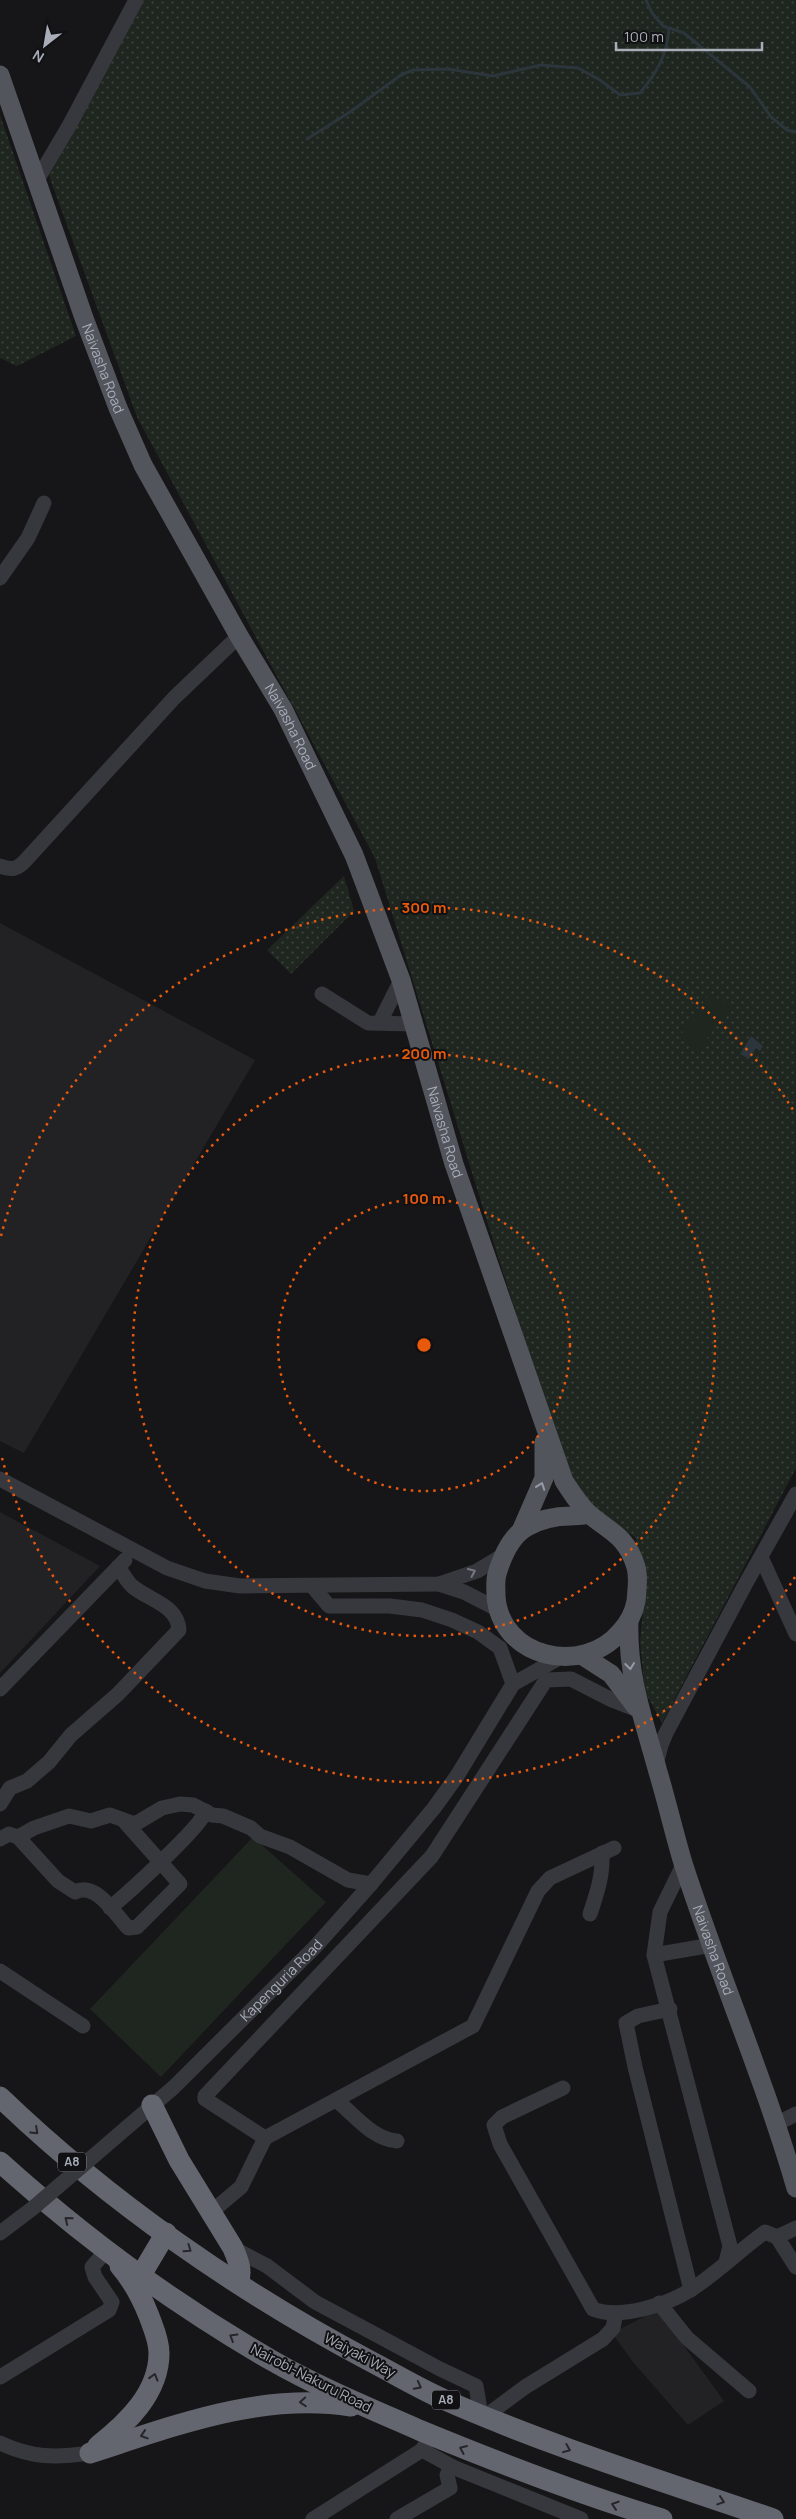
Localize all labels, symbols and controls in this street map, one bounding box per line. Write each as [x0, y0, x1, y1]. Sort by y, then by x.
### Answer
north arrow [20, 20, 70, 70]
scale bar [616, 20, 762, 52]
text: 100 m [624, 26, 664, 47]
text: N [29, 46, 47, 67]
street label: Naivasha Road [78, 321, 129, 416]
street label: Naivasha Road [261, 680, 321, 773]
text: 300 m [402, 897, 446, 918]
text: 200 m [401, 1043, 447, 1064]
street label: Naivasha Road [423, 1084, 468, 1180]
text: 100 m [403, 1188, 445, 1209]
centre of rings [415, 1336, 433, 1354]
one-way arrow [535, 1482, 545, 1491]
one-way arrow [467, 1568, 476, 1579]
one-way arrow [624, 1662, 635, 1670]
street label: Naivasha Road [689, 1902, 739, 1998]
street label: Kapenguria Road [235, 1935, 327, 2025]
one-way arrow [30, 2125, 39, 2134]
road number: A8 [58, 2152, 86, 2172]
one-way arrow [65, 2217, 74, 2226]
one-way arrow [182, 2243, 192, 2252]
street label: Waiyaki Way [321, 2328, 400, 2382]
one-way arrow [229, 2333, 238, 2343]
street label: Nairobi-Nakuru Road [248, 2339, 375, 2416]
one-way arrow [148, 2373, 158, 2381]
one-way arrow [412, 2380, 421, 2390]
road number: A8 [432, 2390, 460, 2410]
one-way arrow [299, 2397, 307, 2408]
one-way arrow [141, 2430, 149, 2440]
one-way arrow [562, 2443, 571, 2453]
one-way arrow [459, 2444, 468, 2455]
one-way arrow [716, 2496, 725, 2506]
one-way arrow [612, 2500, 620, 2510]

